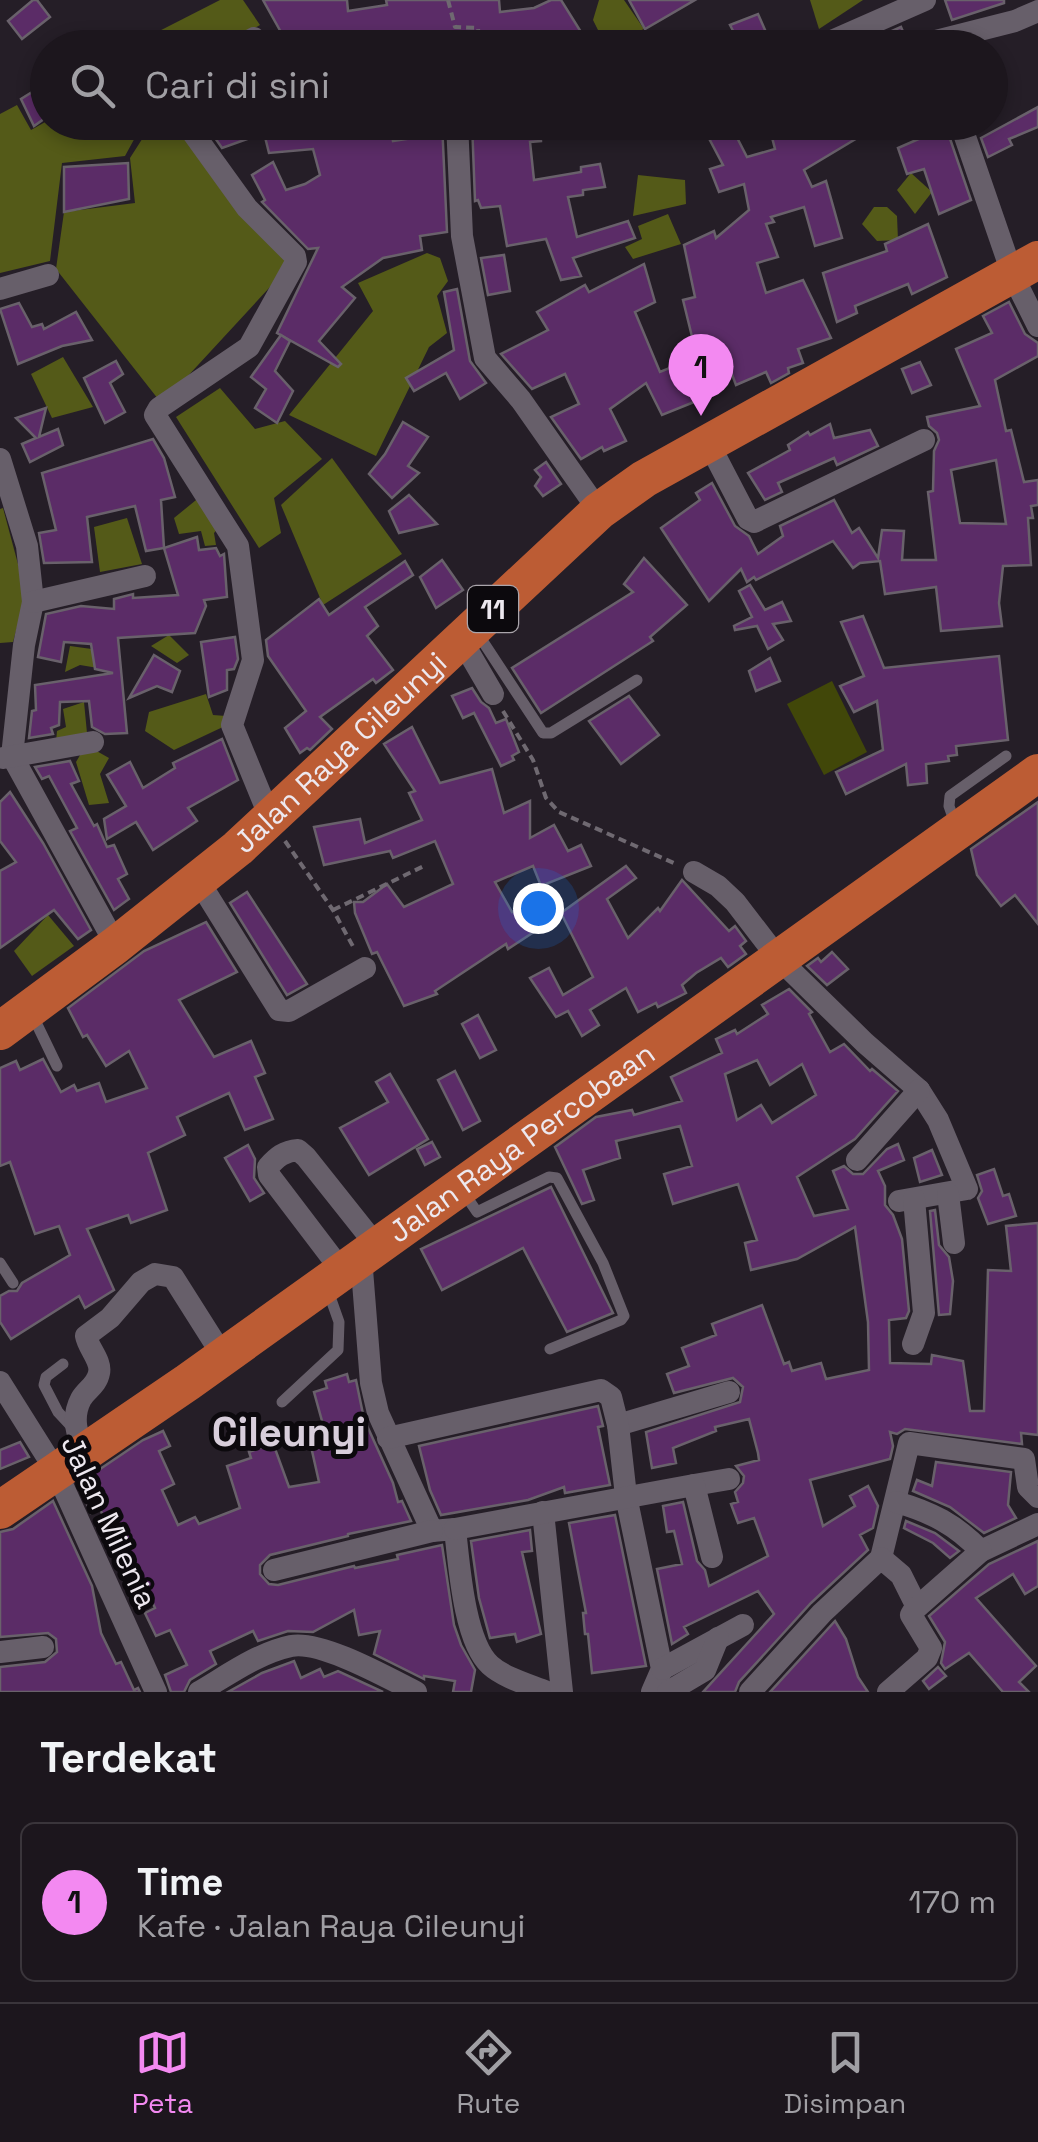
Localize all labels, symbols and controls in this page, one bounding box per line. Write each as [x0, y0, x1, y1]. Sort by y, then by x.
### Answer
search box [30, 30, 1008, 140]
icon: search [65, 58, 120, 113]
text: Cari di sini [145, 61, 330, 109]
pin: 1 [668, 334, 734, 416]
road number: 11 [468, 586, 518, 632]
street label: Jalan Raya Cileunyi [225, 643, 455, 861]
your location [513, 883, 564, 934]
street label: Jalan Raya Percobaan [380, 1034, 662, 1251]
district label: Cileunyi [212, 1407, 366, 1458]
street label: Jalan Milenia [52, 1429, 167, 1615]
text: Terdekat [40, 1731, 217, 1784]
text: Time [137, 1858, 223, 1906]
text: 1 [67, 1882, 82, 1922]
text: 170 m [909, 1882, 996, 1922]
text: Kafe · Jalan Raya Cileunyi [137, 1906, 525, 1946]
tab: Peta [132, 2025, 193, 2121]
tab: Rute [457, 2025, 520, 2121]
tab: Disimpan [784, 2025, 906, 2121]

